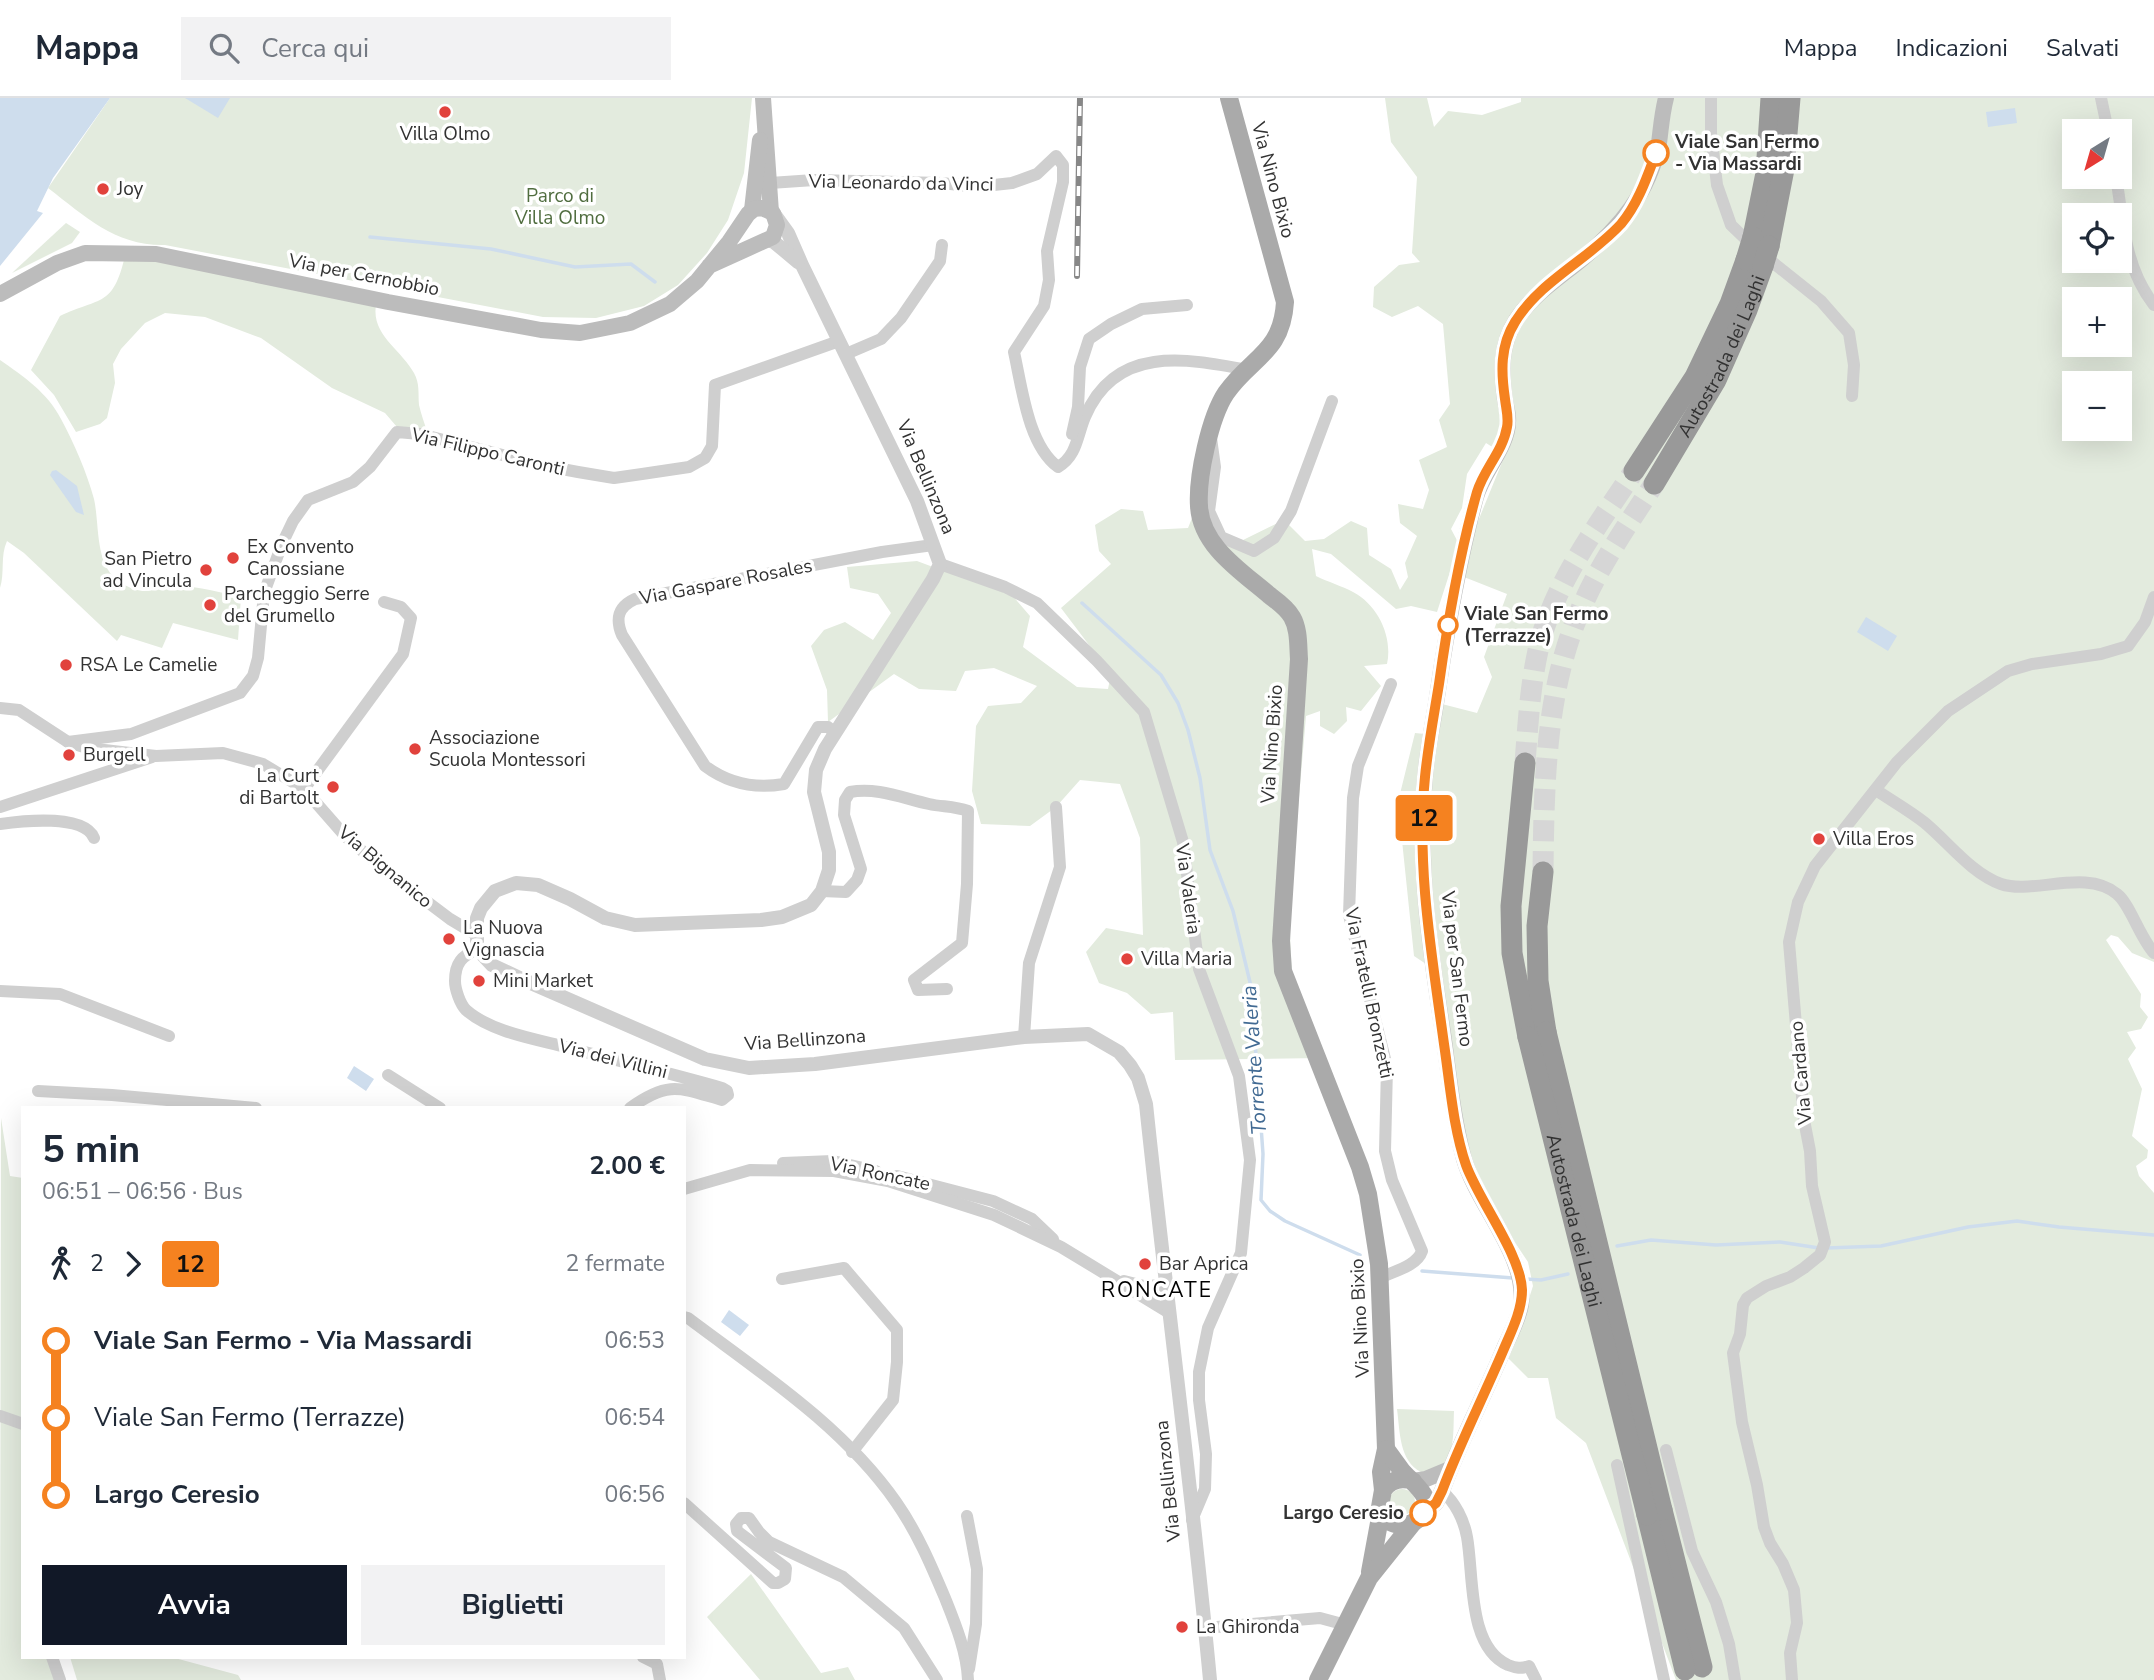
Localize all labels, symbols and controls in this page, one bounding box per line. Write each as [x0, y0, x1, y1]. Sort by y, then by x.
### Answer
search box [181, 17, 671, 80]
text: Mappa [35, 26, 139, 71]
icon: search [205, 29, 243, 67]
text: Cerca qui [261, 31, 369, 66]
text: Mappa [1784, 32, 1858, 64]
text: Indicazioni [1896, 32, 2008, 64]
text: Salvati [2046, 32, 2119, 64]
marker: Villa Olmo [437, 104, 453, 120]
street label: Via Nino Bixio [1245, 118, 1301, 241]
north arrow [2062, 119, 2132, 189]
map controls [2062, 119, 2132, 441]
place label: Villa Olmo [399, 121, 490, 147]
place label: Viale San Fermo - Via Massardi [1674, 129, 1820, 177]
marker: Viale San Fermo - Via Massardi [1643, 140, 1669, 166]
street label: Via Leonardo da Vinci [807, 168, 994, 198]
place label: Joy [116, 176, 144, 202]
marker: Joy [95, 181, 111, 197]
park label: Parco di Villa Olmo [514, 183, 605, 231]
button: locate [2062, 203, 2132, 273]
street label: Via per Cernobbio [286, 247, 441, 302]
street label: Autostrada dei Laghi [1672, 272, 1772, 442]
button: + [2062, 287, 2132, 357]
button: − [2062, 371, 2132, 441]
street label: Via Bellinzona [890, 415, 962, 538]
street label: Via Filippo Caronti [408, 422, 567, 482]
place label: Ex Convento Canossiane [247, 534, 354, 582]
place label: San Pietro ad Vincula [103, 546, 192, 594]
marker: Ex Convento Canossiane [225, 550, 241, 566]
street label: Via Gaspare Rosales [636, 553, 815, 612]
marker: San Pietro ad Vincula [198, 562, 214, 578]
place label: Parcheggio Serre del Grumello [224, 581, 370, 629]
marker: Parcheggio Serre del Grumello [202, 597, 218, 613]
place label: Viale San Fermo (Terrazze) [1463, 601, 1609, 649]
marker: Viale San Fermo (Terrazze) [1438, 615, 1458, 635]
place label: RSA Le Camelie [80, 652, 217, 678]
marker: RSA Le Camelie [58, 657, 74, 673]
street label: Via Nino Bixio [1255, 684, 1289, 805]
place label: Associazione Scuola Montessori [429, 725, 586, 773]
marker: Associazione Scuola Montessori [407, 741, 423, 757]
place label: Burgell [83, 742, 146, 768]
marker: Burgell [61, 747, 77, 763]
place label: La Curt di Bartolt [239, 763, 319, 811]
marker: La Curt di Bartolt [325, 779, 341, 795]
line badge: 12 [1392, 795, 1456, 841]
text: 12 [1410, 802, 1438, 834]
street label: Via Bignanico [331, 819, 438, 914]
place label: Villa Eros [1832, 826, 1914, 852]
marker: Villa Eros [1811, 831, 1827, 847]
street label: Via Valeria [1169, 841, 1207, 936]
street label: Via per San Fermo [1434, 889, 1479, 1048]
street label: Via Fratelli Bronzetti [1338, 904, 1400, 1081]
place label: La Nuova Vignascia [462, 915, 545, 963]
marker: La Nuova Vignascia [441, 931, 457, 947]
place label: Villa Maria [1140, 946, 1232, 972]
marker: Villa Maria [1119, 951, 1135, 967]
place label: Mini Market [493, 968, 593, 994]
marker: Mini Market [471, 973, 487, 989]
water label: Torrente Valeria [1235, 984, 1273, 1136]
street label: Via Cardano [1784, 1020, 1819, 1127]
street label: Via Bellinzona [742, 1023, 867, 1057]
street label: Via dei Villini [555, 1033, 670, 1085]
text: 5 min [42, 1124, 140, 1175]
street label: Autostrada dei Laghi [1540, 1131, 1608, 1310]
text: 2.00 € [589, 1148, 665, 1183]
street label: Via Roncate [827, 1150, 932, 1197]
text: 06:51 – 06:56 · Bus [42, 1176, 243, 1207]
icon: walk [42, 1245, 80, 1283]
icon: forward [114, 1245, 152, 1283]
text: 2 [90, 1248, 104, 1279]
text: 12 [176, 1248, 205, 1280]
text: 2 fermate [565, 1248, 665, 1279]
place label: Bar Aprica [1159, 1251, 1249, 1277]
marker: Bar Aprica [1137, 1256, 1153, 1272]
street label: Via Nino Bixio [1344, 1258, 1376, 1379]
district label: RONCATE [1101, 1276, 1213, 1304]
text: Viale San Fermo - Via Massardi [94, 1323, 472, 1358]
text: 06:53 [605, 1325, 665, 1356]
text: Viale San Fermo (Terrazze) [94, 1400, 406, 1435]
text: 06:54 [605, 1402, 665, 1433]
street label: Via Bellinzona [1149, 1419, 1187, 1544]
text: Largo Ceresio [94, 1477, 260, 1512]
text: 06:56 [605, 1479, 665, 1510]
place label: Largo Ceresio [1283, 1500, 1404, 1526]
marker: Largo Ceresio [1410, 1500, 1436, 1526]
button: Avvia [42, 1565, 347, 1645]
button: Biglietti [361, 1565, 665, 1645]
place label: La Ghironda [1196, 1614, 1299, 1640]
marker: La Ghironda [1174, 1619, 1190, 1635]

